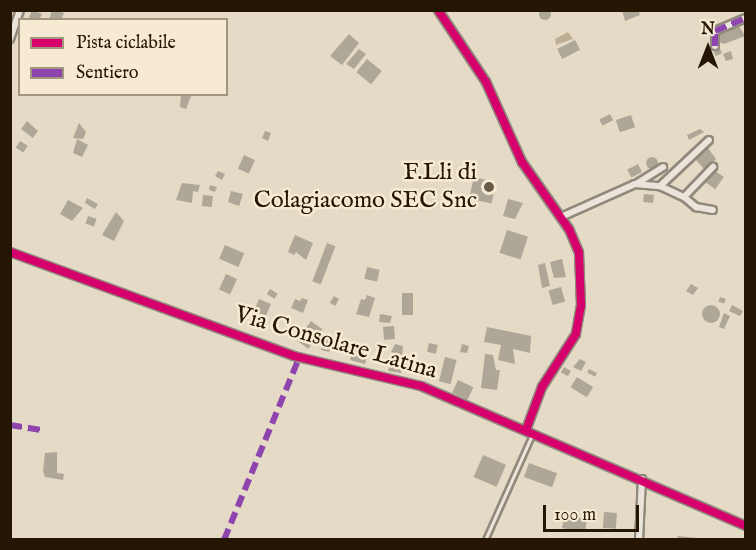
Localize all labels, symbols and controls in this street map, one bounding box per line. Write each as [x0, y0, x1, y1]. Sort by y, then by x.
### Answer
legend [18, 18, 228, 96]
north arrow [678, 18, 738, 78]
text: N [701, 20, 715, 40]
text: Pista ciclabile [76, 32, 176, 55]
text: Sentiero [76, 62, 139, 85]
place label: F.Lli di Colagiacomo SEC Snc [254, 159, 477, 215]
marker: F.Lli di Colagiacomo SEC Snc [482, 180, 496, 194]
street label: Via Consolare Latina [232, 300, 440, 386]
scale bar [546, 493, 642, 531]
text: 100 m [554, 504, 596, 527]

